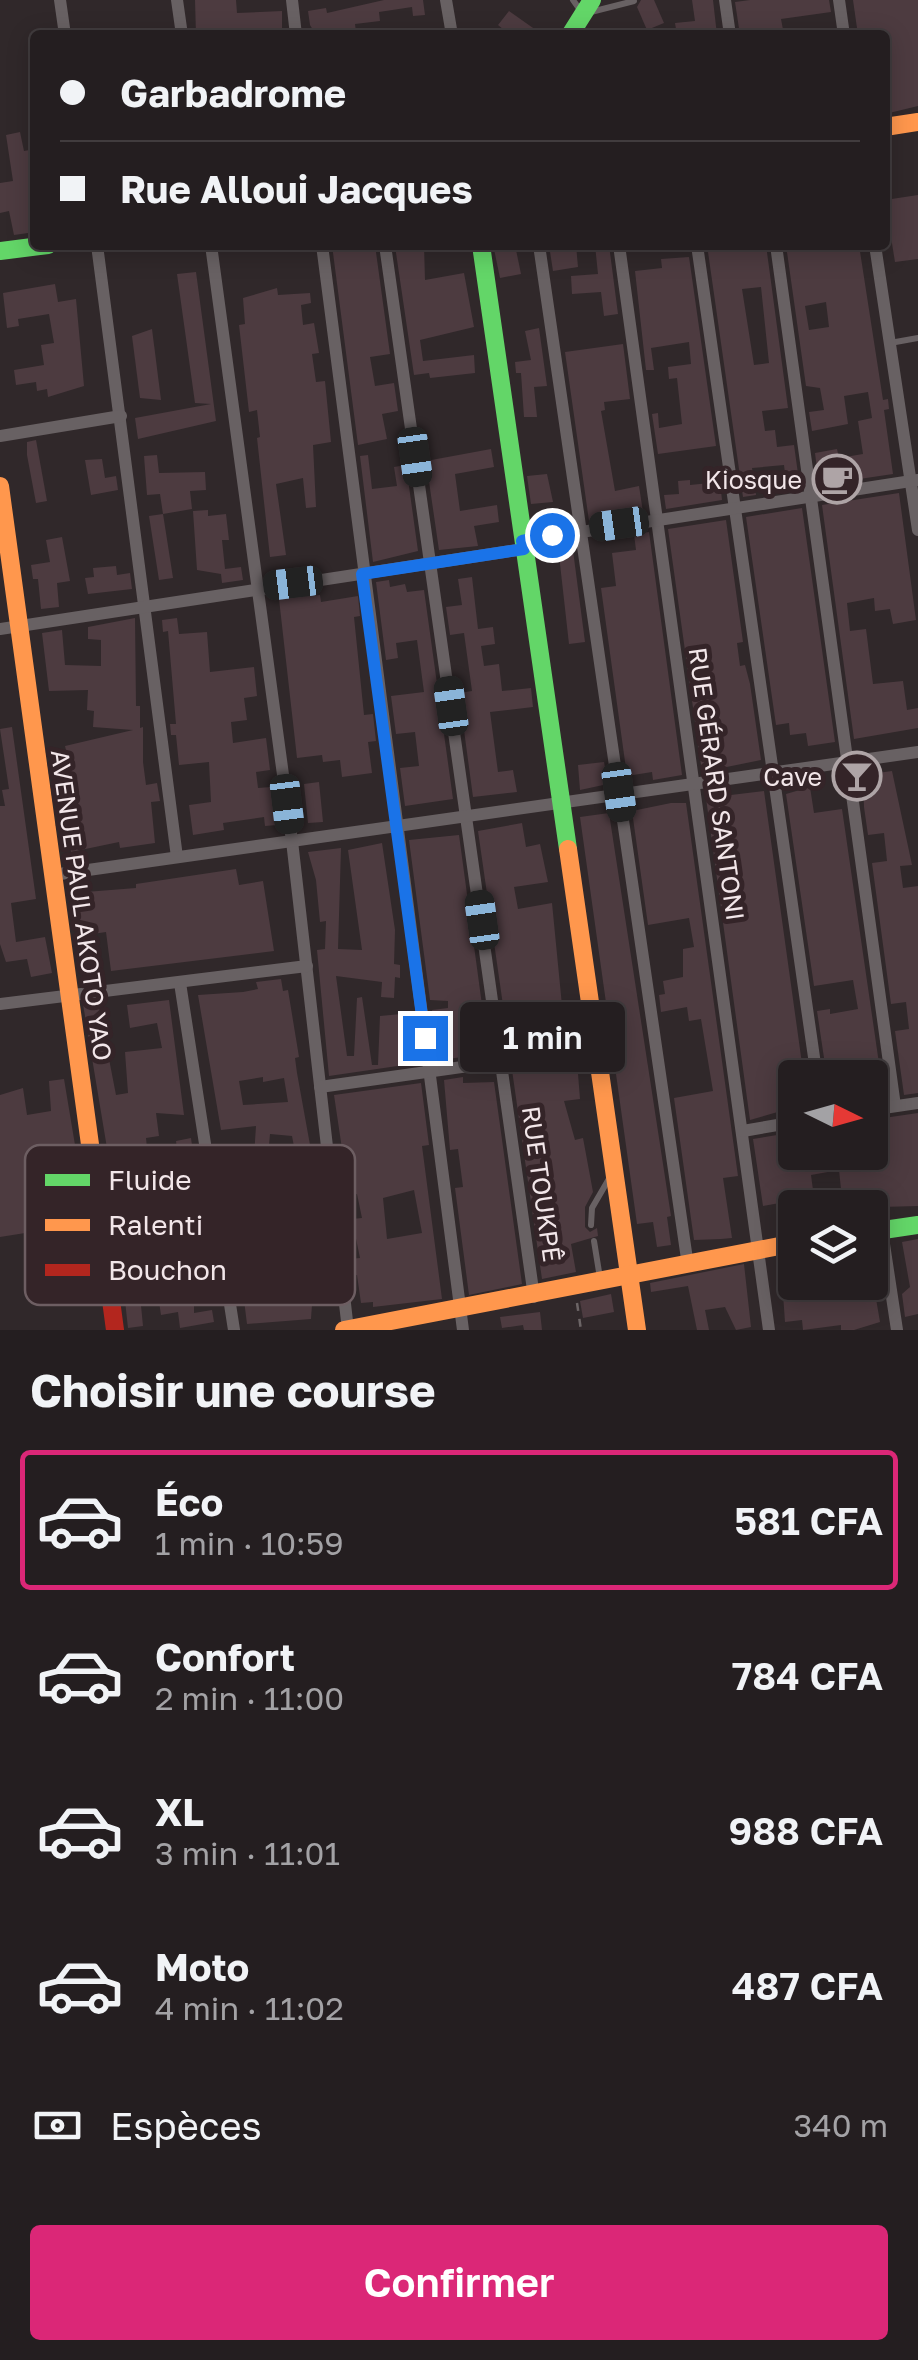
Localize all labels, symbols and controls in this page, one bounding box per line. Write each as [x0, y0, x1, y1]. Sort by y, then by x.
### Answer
text: Garbadrome [120, 70, 346, 115]
text: Rue Alloui Jacques [120, 166, 473, 211]
car [396, 425, 434, 489]
cafe icon: Kiosque [811, 453, 863, 505]
place label: Kiosque [705, 464, 802, 495]
car [587, 505, 651, 543]
route start [530, 513, 575, 558]
car [261, 564, 325, 602]
street label: RUE GÉRARD SANTONI [682, 645, 752, 923]
car [432, 674, 470, 738]
street label: AVENUE PAUL AKOTO YAO [45, 747, 119, 1063]
bar icon: Cave [831, 750, 883, 802]
car [600, 760, 638, 824]
place label: Cave [763, 761, 822, 792]
car [268, 772, 306, 836]
car [463, 888, 501, 952]
callout: 1 min [460, 1003, 625, 1073]
route end [403, 1016, 448, 1061]
text: 1 min [502, 1018, 583, 1056]
north arrow [778, 1060, 888, 1170]
map controls [778, 1060, 888, 1300]
street label: RUE TOUKPÊ [516, 1104, 568, 1264]
legend [25, 1145, 355, 1305]
text: Fluide [108, 1163, 192, 1196]
button: layers [778, 1190, 888, 1300]
text: Ralenti [108, 1208, 203, 1241]
text: Bouchon [108, 1253, 227, 1286]
text: Choisir une course [30, 1363, 436, 1417]
icon: car [35, 1475, 125, 1565]
text: Éco [155, 1479, 223, 1524]
text: 581 CFA [734, 1498, 883, 1543]
text: 1 min · 10:59 [155, 1524, 344, 1562]
icon: car [35, 1630, 125, 1720]
text: Confort [155, 1634, 295, 1679]
text: 784 CFA [732, 1653, 883, 1698]
text: 2 min · 11:00 [155, 1679, 344, 1717]
icon: car [35, 1785, 125, 1875]
text: XL [155, 1789, 204, 1834]
text: 988 CFA [729, 1808, 883, 1853]
text: 3 min · 11:01 [155, 1834, 340, 1872]
icon: car [35, 1940, 125, 2030]
text: Moto [155, 1944, 249, 1989]
text: 487 CFA [732, 1963, 883, 2008]
text: 4 min · 11:02 [155, 1989, 344, 2027]
icon: cash [30, 2098, 85, 2153]
text: Espèces [110, 2103, 262, 2148]
text: 340 m [794, 2106, 888, 2144]
button: Confirmer [30, 2225, 888, 2340]

